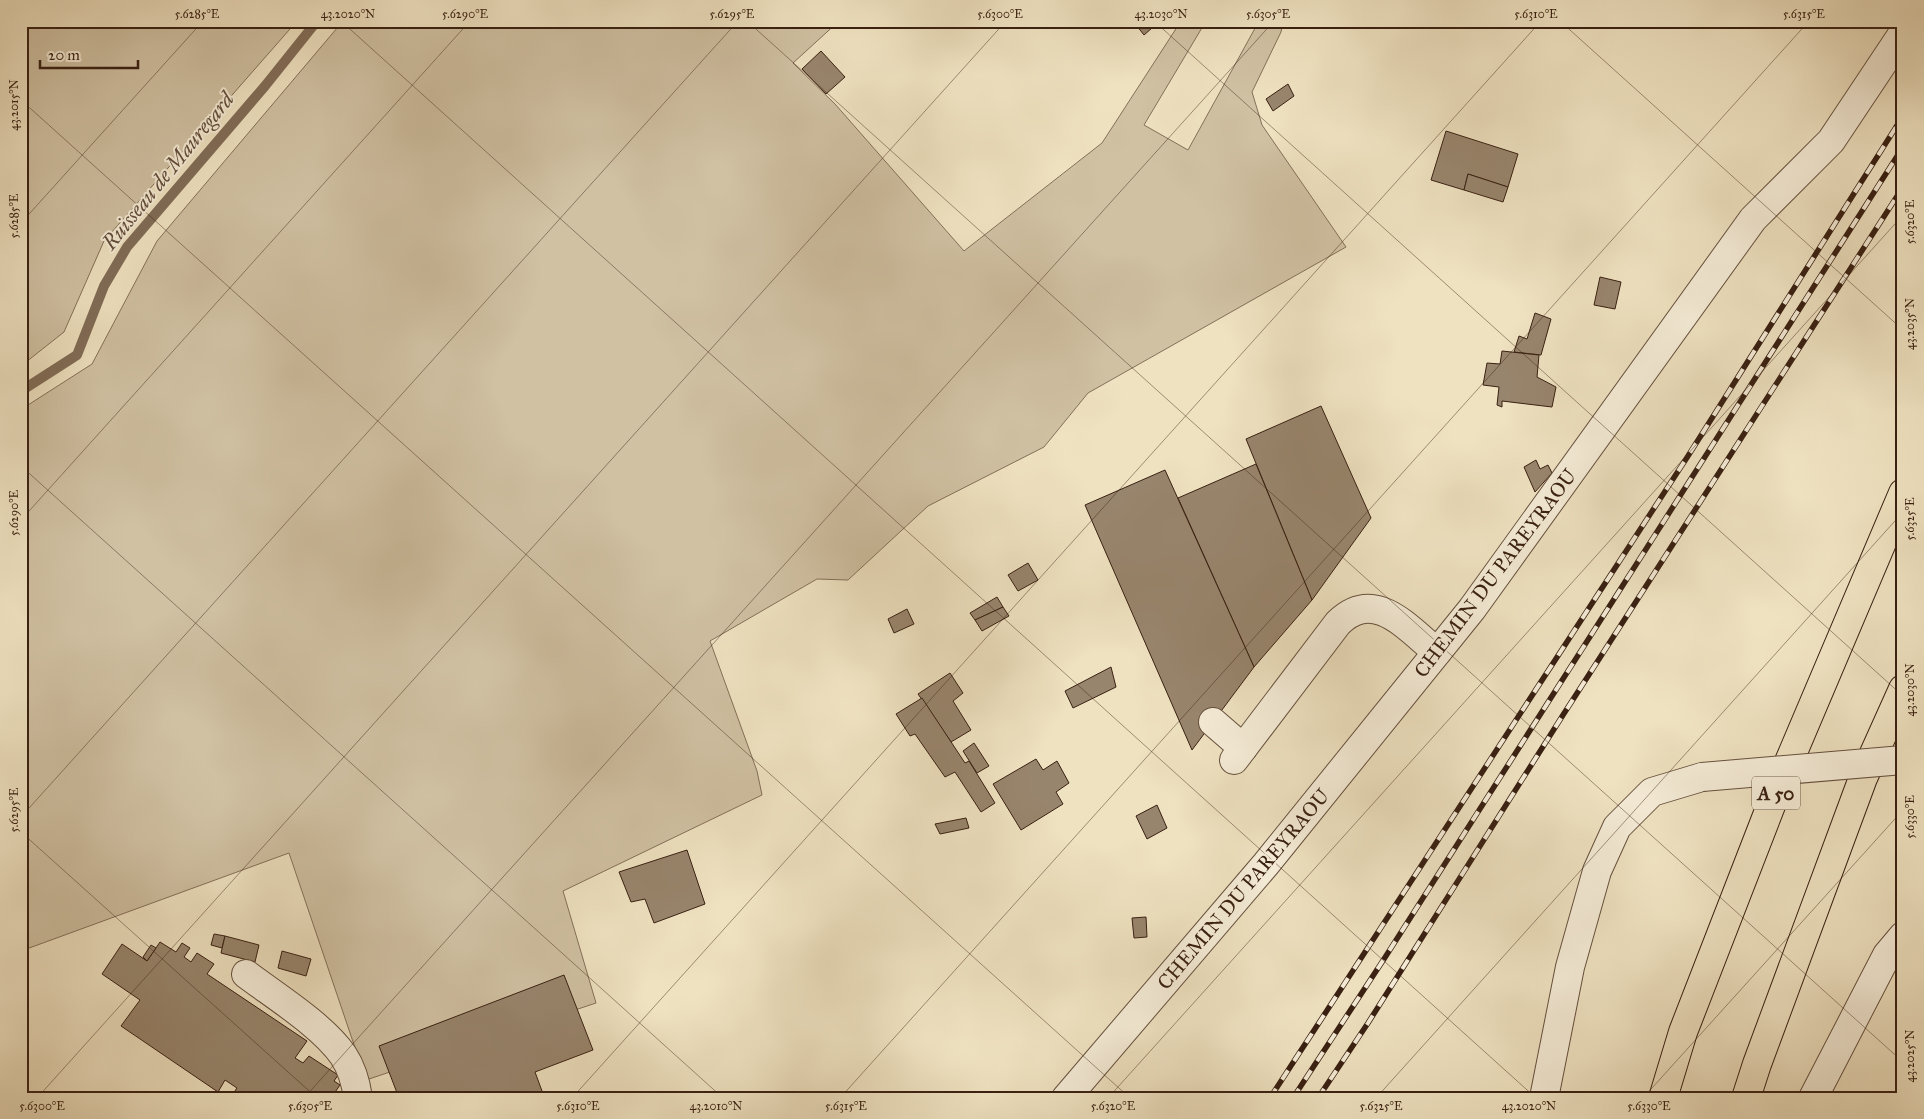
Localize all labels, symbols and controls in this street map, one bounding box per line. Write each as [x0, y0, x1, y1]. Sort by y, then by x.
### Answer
text: 5.6285°E [175, 7, 220, 21]
text: 43.2020°N [321, 7, 375, 21]
text: 5.6290°E [442, 7, 489, 21]
text: 5.6295°E [710, 7, 755, 21]
text: 5.6300°E [977, 7, 1023, 21]
text: 43.2030°N [1134, 7, 1188, 21]
text: 5.6305°E [1246, 7, 1291, 21]
text: 5.6310°E [1514, 7, 1558, 21]
text: 5.6315°E [1783, 7, 1825, 21]
scale bar [40, 38, 138, 70]
text: 20 m [48, 46, 80, 64]
text: 43.2015°N [7, 79, 21, 131]
water label: Ruisseau de Mauregard [96, 85, 241, 256]
text: 5.6285°E [7, 193, 21, 238]
text: 5.6320°E [1903, 199, 1917, 244]
text: 43.2035°N [1903, 298, 1917, 350]
street label: CHEMIN DU PAREYRAOU [1409, 464, 1581, 682]
text: 5.6290°E [7, 489, 21, 536]
text: 5.6325°E [1903, 497, 1917, 541]
text: 43.2030°N [1903, 663, 1917, 717]
road number: A 50 [1752, 776, 1800, 810]
street label: CHEMIN DU PAREYRAOU [1152, 784, 1334, 994]
text: 5.6295°E [7, 787, 21, 832]
text: 5.6330°E [1903, 795, 1917, 839]
text: 43.2025°N [1903, 1030, 1917, 1082]
text: 5.6300°E [19, 1099, 65, 1113]
text: 5.6305°E [288, 1099, 333, 1113]
text: 5.6310°E [556, 1099, 600, 1113]
text: 43.2010°N [690, 1099, 742, 1113]
text: 5.6315°E [825, 1099, 867, 1113]
text: 5.6320°E [1091, 1099, 1136, 1113]
text: 5.6325°E [1359, 1099, 1403, 1113]
text: 43.2020°N [1502, 1099, 1556, 1113]
text: 5.6330°E [1627, 1099, 1671, 1113]

